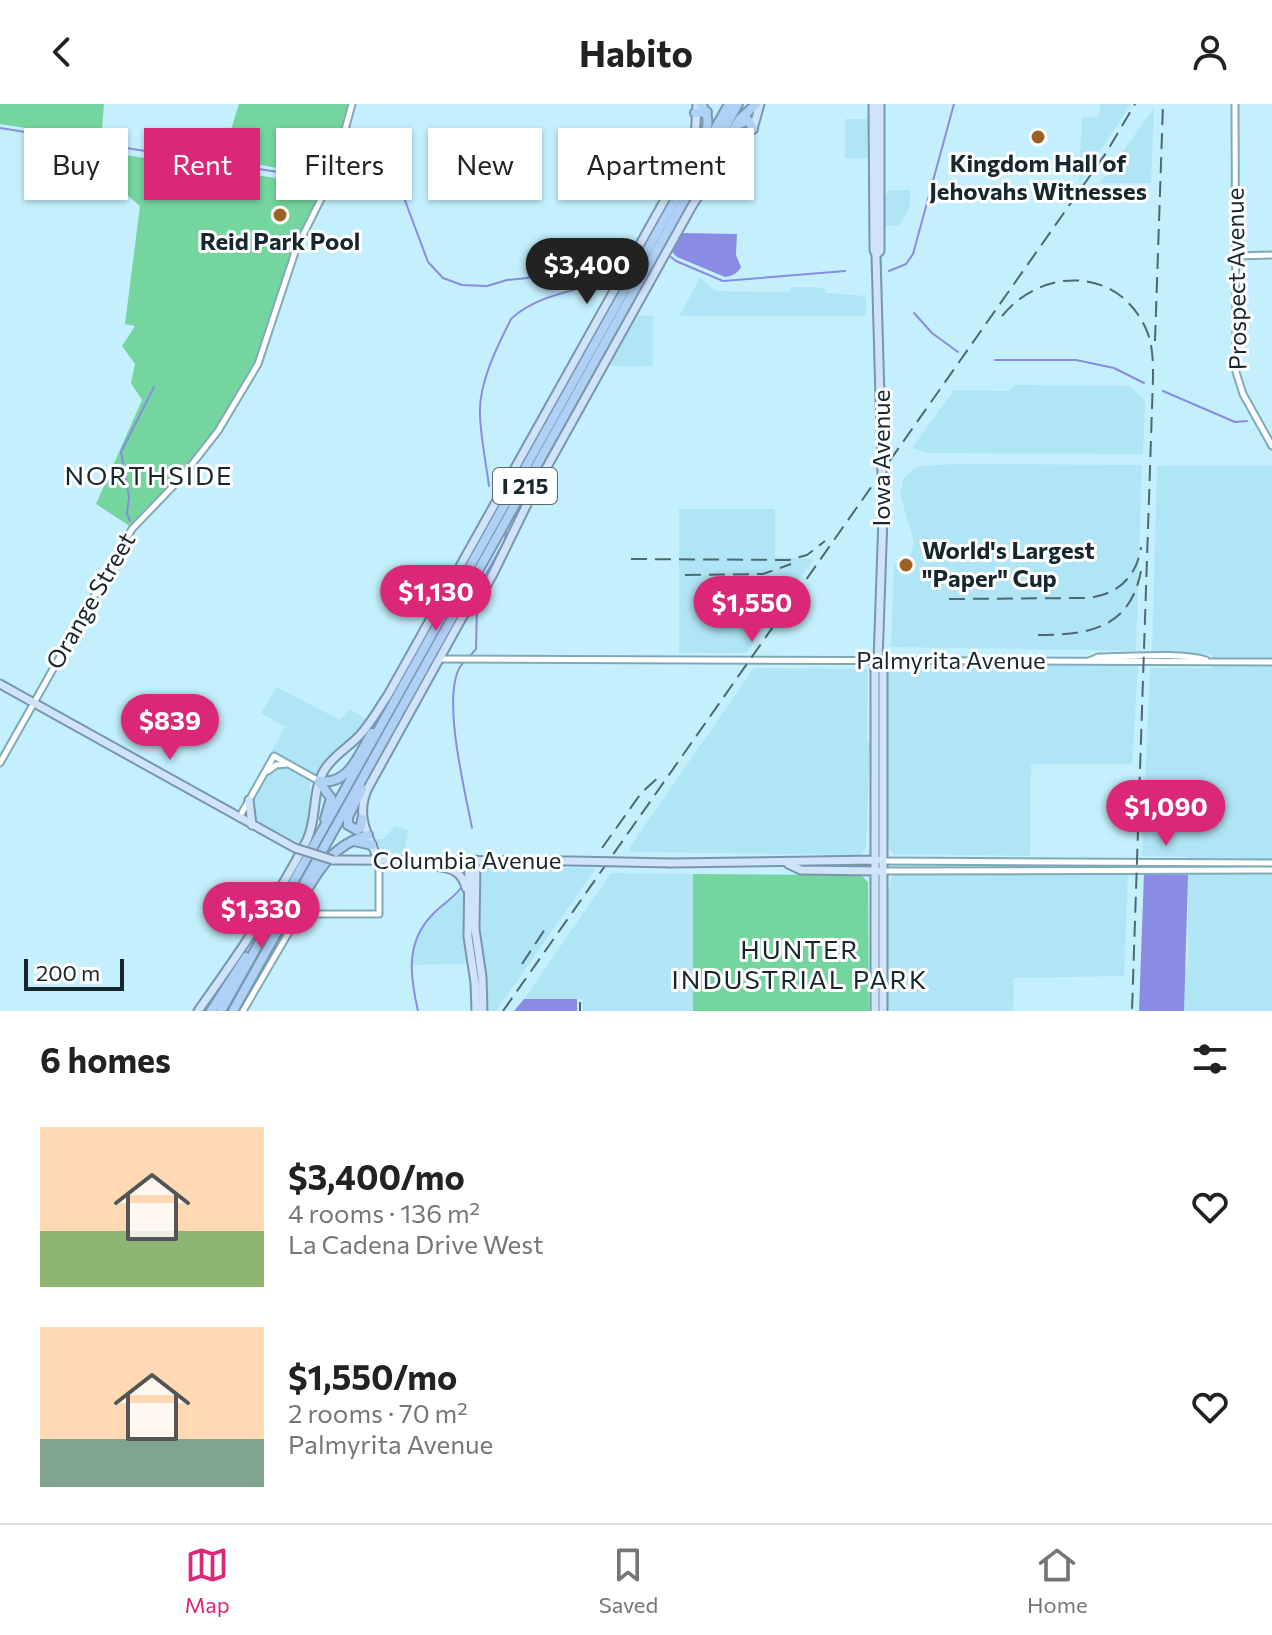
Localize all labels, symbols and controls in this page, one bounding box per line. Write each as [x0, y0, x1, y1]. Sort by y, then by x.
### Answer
icon: back [40, 30, 84, 74]
text: Habito [579, 30, 693, 74]
icon: person [1188, 30, 1232, 74]
chip: Buy [24, 128, 128, 200]
chip: Rent [144, 128, 260, 200]
chip: Filters [276, 128, 412, 200]
chip: New [428, 128, 542, 200]
chip: Apartment [558, 128, 754, 200]
marker: Kingdom Hall of Jehovahs Witnesses [1029, 128, 1047, 146]
place label: Kingdom Hall of Jehovahs Witnesses [929, 148, 1147, 205]
street label: Prospect Avenue [1219, 188, 1252, 370]
marker: Reid Park Pool [271, 206, 289, 224]
place label: Reid Park Pool [200, 226, 360, 255]
pin: $3,400 [522, 238, 652, 306]
text: $3,400 [544, 248, 630, 279]
street label: Iowa Avenue [866, 390, 895, 526]
district label: NORTHSIDE [65, 459, 234, 490]
road number: I 215 [493, 468, 557, 504]
street label: Orange Street [39, 527, 141, 674]
place label: World's Largest "Paper" Cup [922, 535, 1095, 592]
marker: World's Largest "Paper" Cup [897, 556, 915, 574]
pin: $1,130 [371, 565, 501, 633]
text: $1,130 [398, 575, 474, 606]
pin: $1,550 [687, 576, 817, 644]
text: $1,550 [712, 586, 792, 617]
street label: Palmyrita Avenue [856, 645, 1046, 674]
pin: $839 [123, 694, 217, 762]
text: $839 [139, 704, 201, 735]
pin: $1,090 [1101, 780, 1231, 848]
text: $1,090 [1124, 790, 1208, 821]
street label: Columbia Avenue [373, 845, 561, 874]
pin: $1,330 [196, 882, 326, 950]
text: $1,330 [221, 892, 301, 923]
district label: HUNTER INDUSTRIAL PARK [672, 933, 928, 994]
scale bar [24, 955, 124, 991]
text: 200 m [36, 959, 100, 986]
icon: filters [1188, 1037, 1232, 1081]
text: 6 homes [40, 1038, 171, 1080]
text: $3,400/mo [288, 1155, 465, 1197]
icon: home [104, 1159, 200, 1255]
icon: heart [1188, 1185, 1232, 1229]
text: 4 rooms · 136 m² [288, 1197, 480, 1228]
text: La Cadena Drive West [288, 1228, 544, 1259]
text: $1,550/mo [288, 1355, 457, 1397]
icon: home [104, 1359, 200, 1455]
icon: heart [1188, 1385, 1232, 1429]
text: 2 rooms · 70 m² [288, 1397, 468, 1428]
text: Palmyrita Avenue [288, 1428, 493, 1459]
tab: Map [184, 1543, 230, 1618]
tab: Saved [599, 1543, 658, 1618]
tab: Home [1027, 1543, 1088, 1618]

